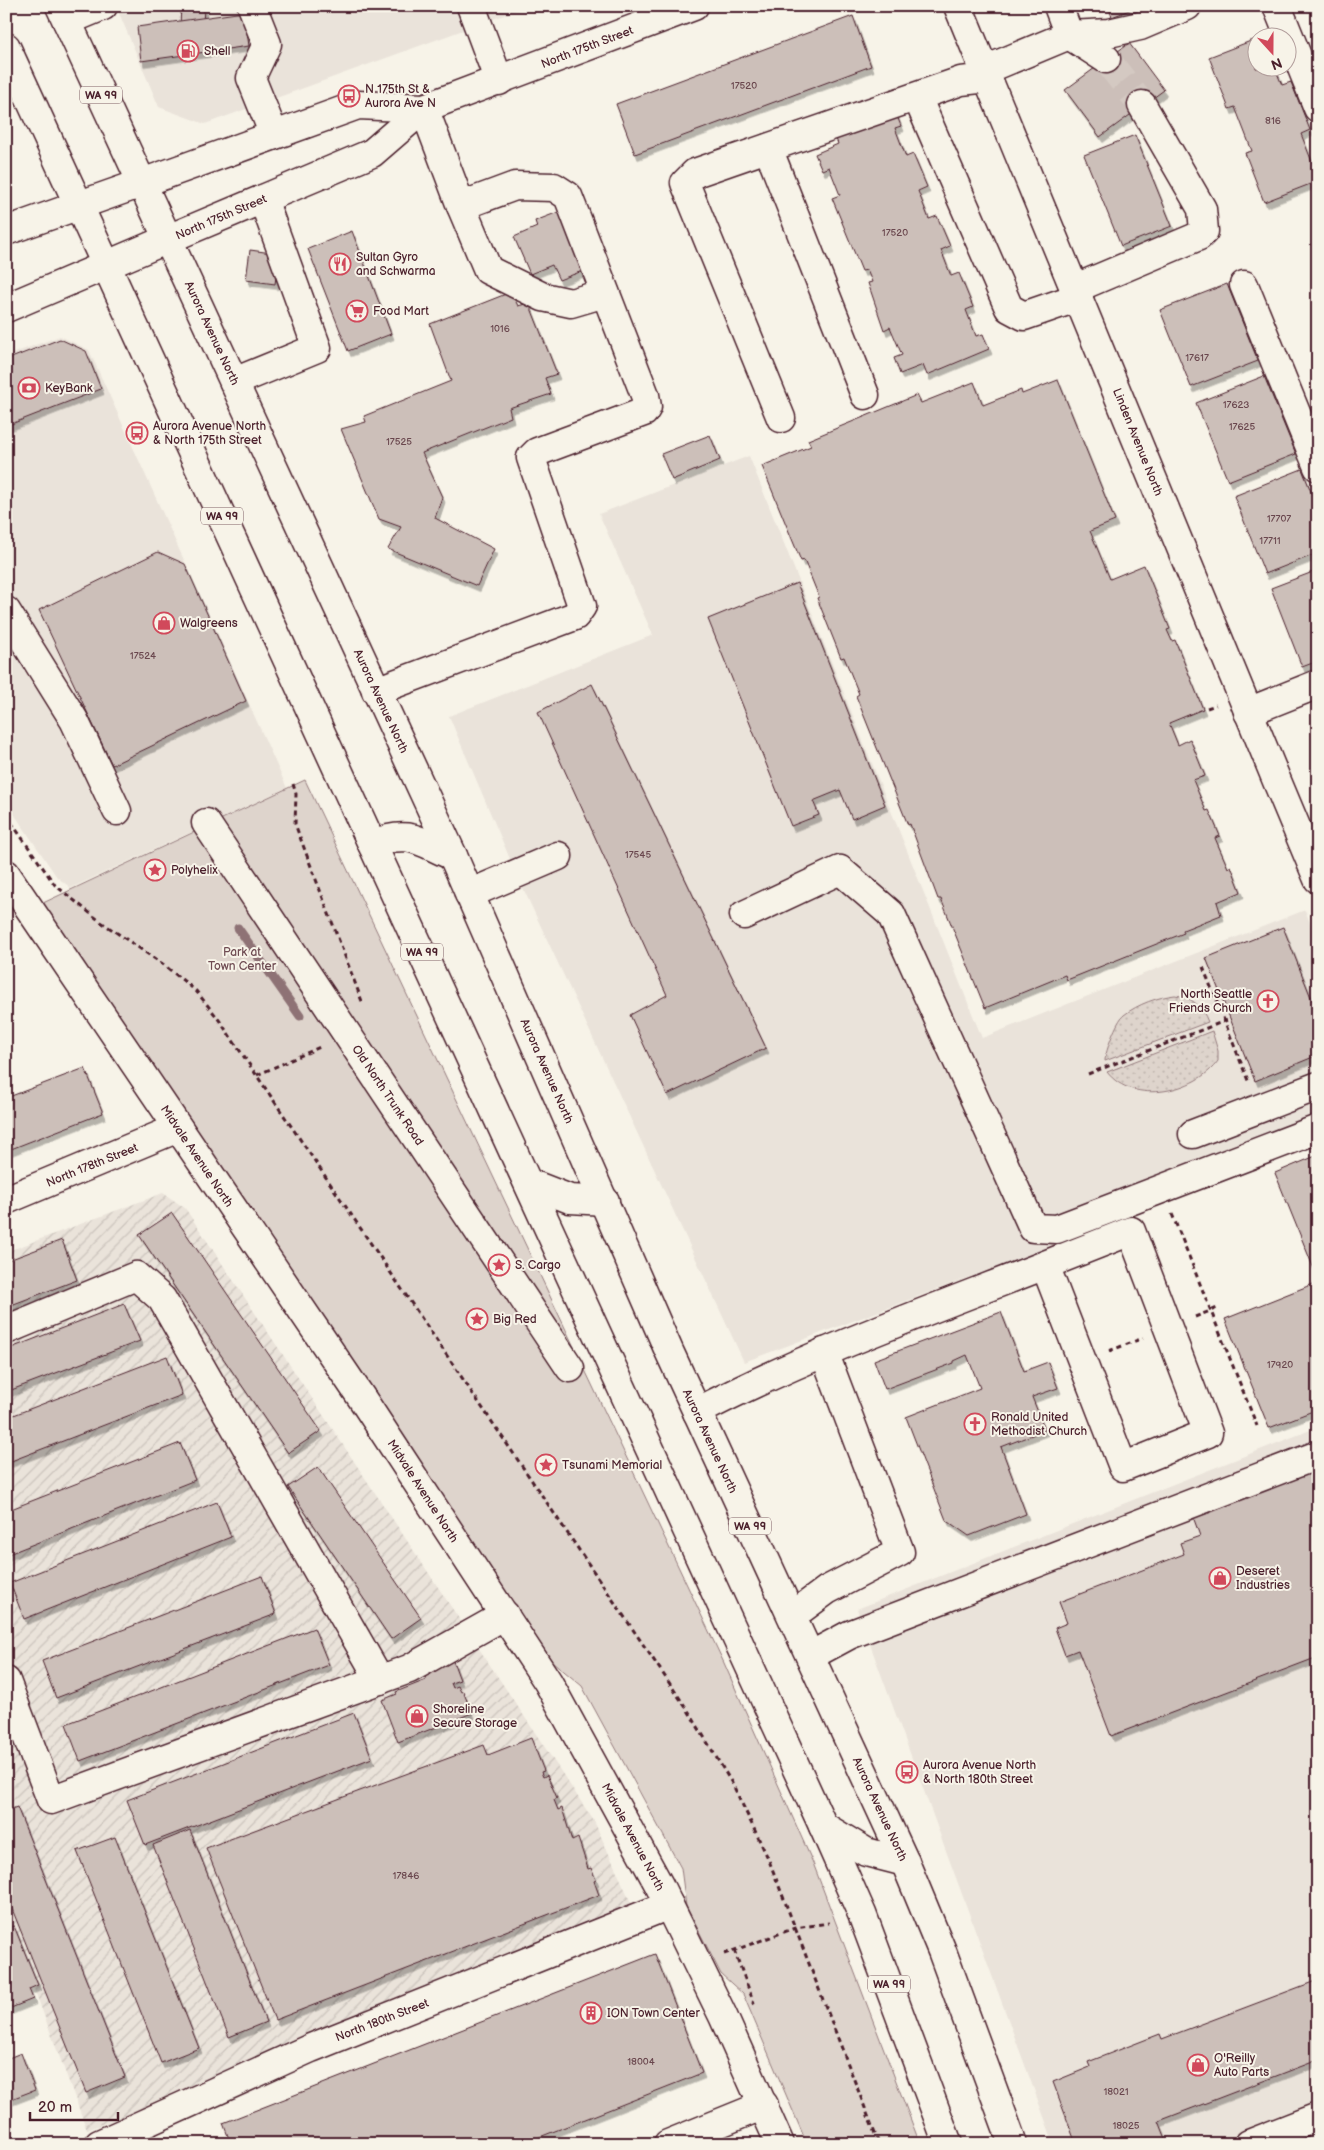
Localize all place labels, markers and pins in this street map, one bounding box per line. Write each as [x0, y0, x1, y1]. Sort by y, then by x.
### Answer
fuel station icon: Shell [176, 39, 200, 63]
place label: Shell [204, 44, 230, 59]
place label: N 175th St & Aurora Ave N [365, 82, 436, 111]
bus stop icon: N 175th St & Aurora Ave N [337, 84, 361, 108]
place label: Sultan Gyro and Schwarma [356, 250, 436, 279]
restaurant icon: Sultan Gyro and Schwarma [328, 252, 352, 276]
supermarket icon: Food Mart [345, 299, 369, 323]
place label: Food Mart [373, 304, 429, 319]
bank icon: KeyBank [17, 376, 41, 400]
place label: KeyBank [45, 381, 93, 396]
place label: Aurora Avenue North & North 175th Street [153, 419, 266, 448]
bus stop icon: Aurora Avenue North & North 175th Street [125, 421, 149, 445]
shop icon: Walgreens [152, 611, 176, 635]
place label: Walgreens [180, 616, 238, 631]
place icon: Polyhelix [143, 858, 167, 882]
place label: Polyhelix [171, 863, 218, 878]
place label: North Seattle Friends Church [1169, 987, 1252, 1016]
church icon: North Seattle Friends Church [1256, 989, 1280, 1013]
place icon: S. Cargo [487, 1253, 511, 1277]
place label: S. Cargo [515, 1258, 561, 1273]
place icon: Big Red [465, 1307, 489, 1331]
place label: Big Red [493, 1312, 537, 1327]
place label: Ronald United Methodist Church [991, 1410, 1087, 1439]
church icon: Ronald United Methodist Church [963, 1412, 987, 1436]
place icon: Tsunami Memorial [534, 1453, 558, 1477]
place label: Tsunami Memorial [562, 1458, 662, 1473]
place label: Deseret Industries [1236, 1564, 1290, 1593]
shop icon: Deseret Industries [1208, 1566, 1232, 1590]
place label: Shoreline Secure Storage [433, 1702, 517, 1731]
shop icon: Shoreline Secure Storage [405, 1704, 429, 1728]
place label: Aurora Avenue North & North 180th Street [923, 1758, 1036, 1787]
bus stop icon: Aurora Avenue North & North 180th Street [895, 1760, 919, 1784]
building icon: ION Town Center [579, 2001, 603, 2025]
place label: ION Town Center [607, 2006, 700, 2021]
place label: O'Reilly Auto Parts [1214, 2051, 1269, 2080]
shop icon: O'Reilly Auto Parts [1186, 2053, 1210, 2077]

